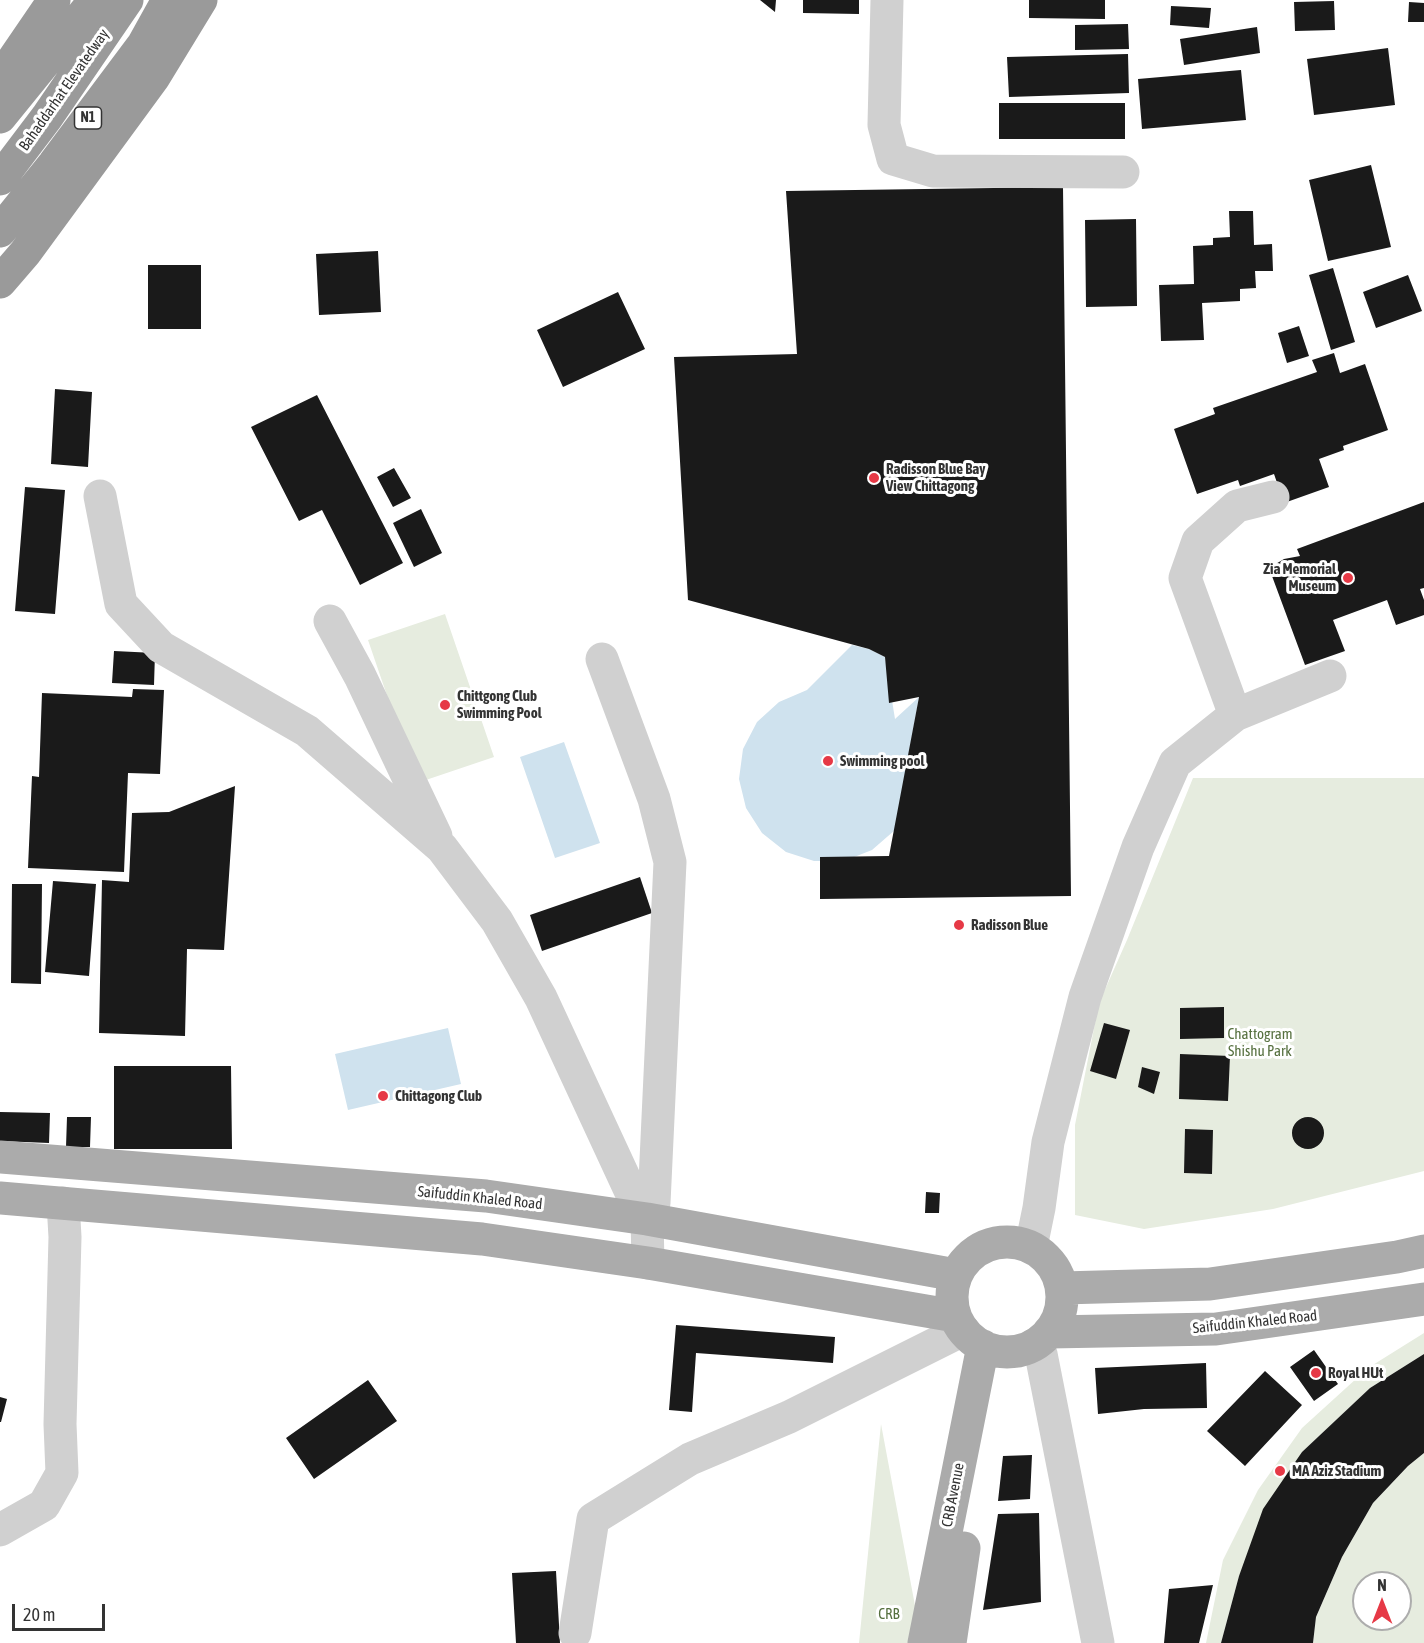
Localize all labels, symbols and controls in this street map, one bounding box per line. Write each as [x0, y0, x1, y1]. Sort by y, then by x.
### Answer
street label: Bahaddarhat Elevatedway [15, 26, 113, 154]
road number: N1 [74, 107, 101, 129]
place label: Radisson Blue Bay View Chittagong [886, 460, 985, 495]
marker: Radisson Blue Bay View Chittagong [867, 471, 881, 485]
place label: Zia Memorial Museum [1263, 560, 1336, 595]
marker: Zia Memorial Museum [1341, 571, 1355, 585]
place label: Chittgong Club Swimming Pool [457, 687, 542, 722]
marker: Chittgong Club Swimming Pool [438, 698, 452, 712]
place label: Swimming pool [840, 752, 925, 770]
marker: Swimming pool [821, 754, 835, 768]
place label: Radisson Blue [971, 916, 1048, 934]
marker: Radisson Blue [952, 918, 966, 932]
park label: Chattogram Shishu Park [1228, 1025, 1292, 1060]
place label: Chittagong Club [395, 1087, 482, 1105]
marker: Chittagong Club [376, 1089, 390, 1103]
street label: Saifuddin Khaled Road [417, 1183, 543, 1213]
street label: Saifuddin Khaled Road [1192, 1307, 1318, 1337]
place label: Royal HUt [1328, 1364, 1383, 1382]
marker: Royal HUt [1309, 1366, 1323, 1380]
street label: CRB Avenue [938, 1461, 968, 1529]
place label: MA Aziz Stadium [1292, 1462, 1381, 1480]
marker: MA Aziz Stadium [1273, 1464, 1287, 1478]
north arrow [1352, 1571, 1412, 1631]
text: N [1377, 1576, 1387, 1594]
scale bar [15, 1592, 108, 1630]
text: 20 m [23, 1604, 55, 1625]
park label: CRB [878, 1605, 900, 1623]

